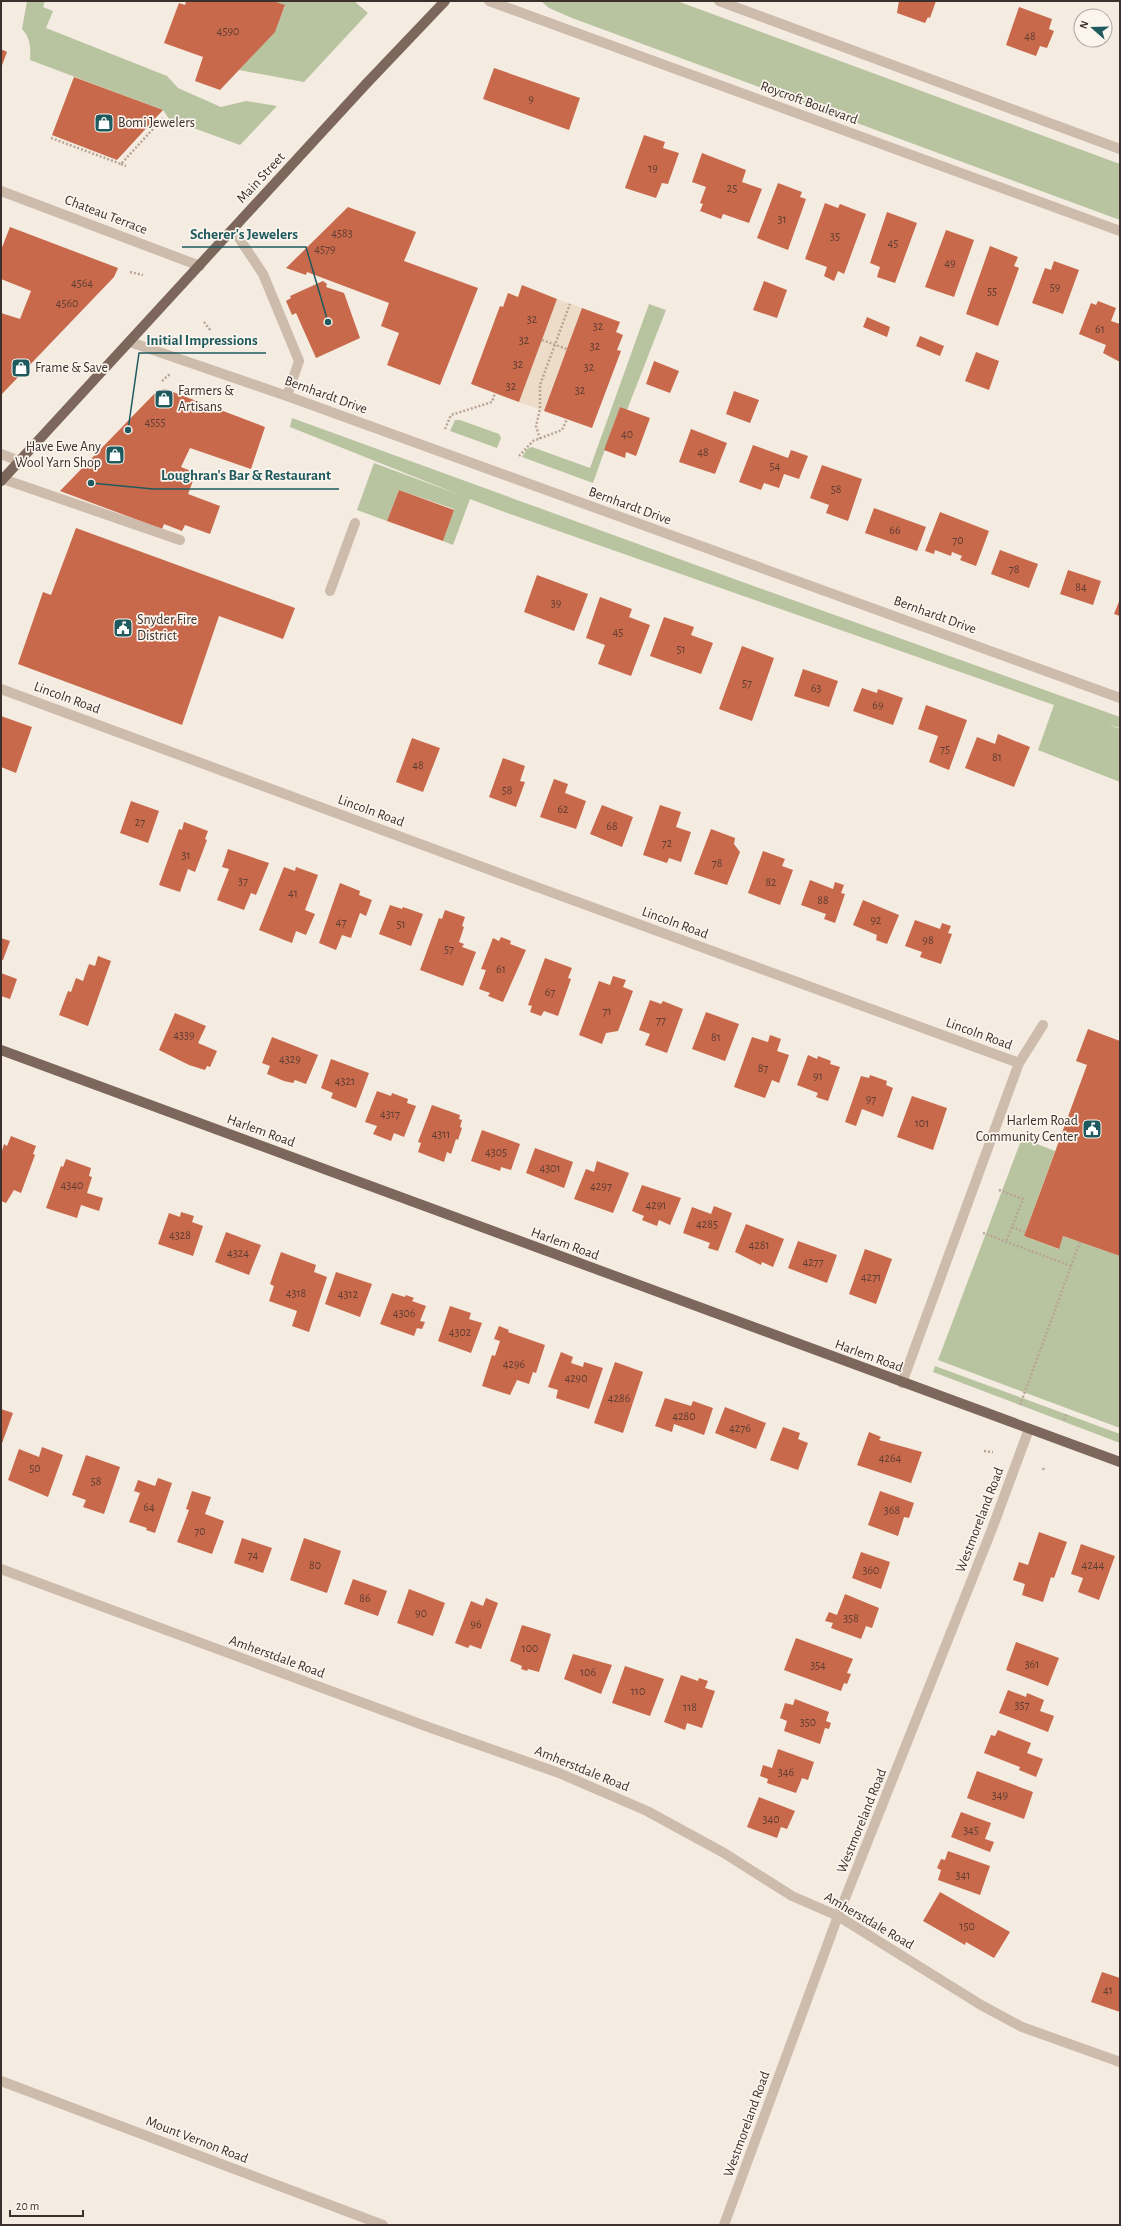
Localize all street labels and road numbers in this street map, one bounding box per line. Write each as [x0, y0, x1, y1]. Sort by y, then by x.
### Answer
street label: Roycroft Boulevard [759, 79, 859, 127]
street label: Main Street [234, 150, 288, 206]
street label: Chateau Terrace [63, 193, 149, 237]
street label: Bernhardt Drive [283, 374, 369, 416]
street label: Bernhardt Drive [587, 485, 673, 527]
street label: Bernhardt Drive [892, 594, 978, 636]
street label: Lincoln Road [32, 680, 102, 716]
street label: Lincoln Road [336, 793, 406, 829]
street label: Lincoln Road [640, 905, 710, 941]
street label: Lincoln Road [944, 1016, 1014, 1052]
street label: Harlem Road [225, 1112, 297, 1150]
street label: Harlem Road [529, 1225, 601, 1263]
street label: Harlem Road [833, 1337, 905, 1375]
street label: Westmoreland Road [954, 1466, 1006, 1574]
street label: Amherstdale Road [227, 1633, 327, 1681]
street label: Amherstdale Road [533, 1744, 631, 1794]
street label: Westmoreland Road [835, 1767, 889, 1875]
street label: Amherstdale Road [822, 1890, 916, 1952]
street label: Westmoreland Road [721, 2069, 773, 2179]
street label: Mount Vernon Road [144, 2114, 250, 2166]

